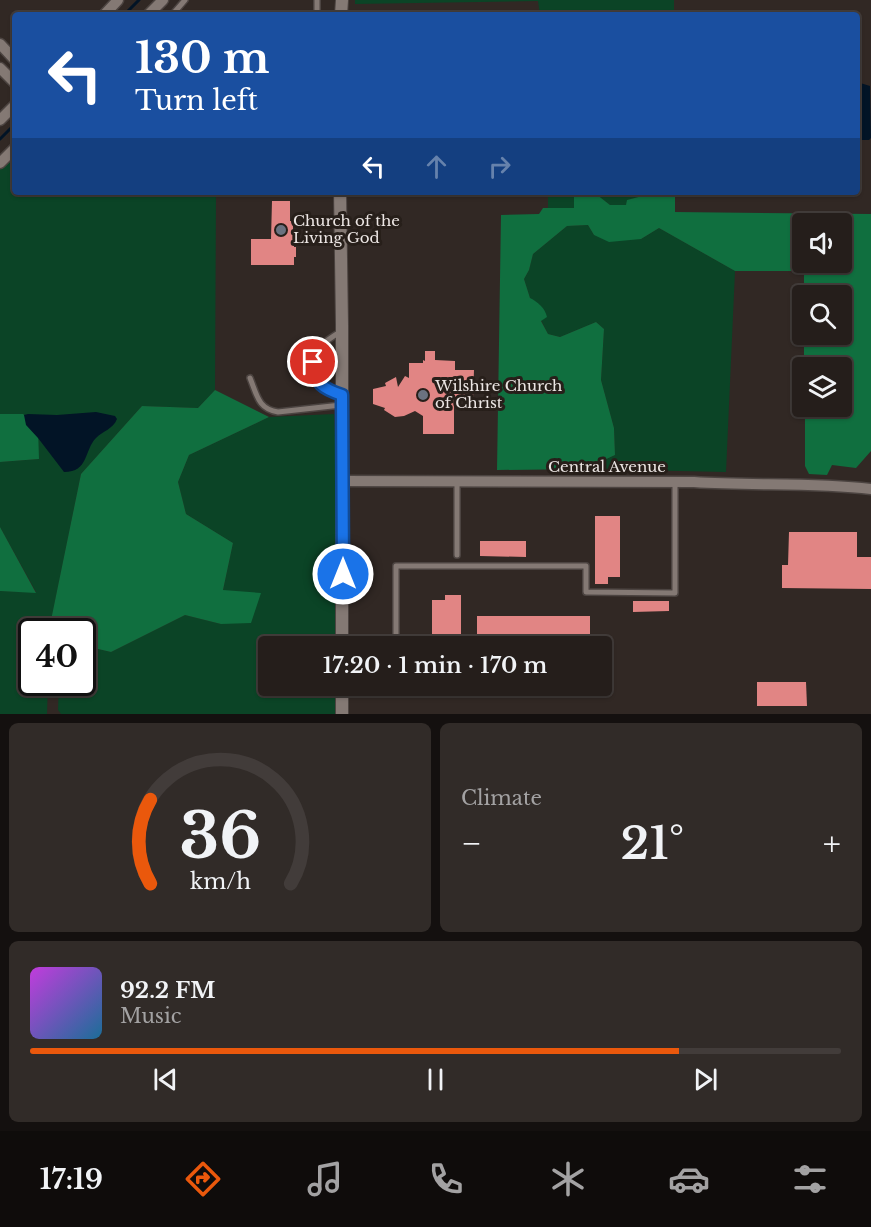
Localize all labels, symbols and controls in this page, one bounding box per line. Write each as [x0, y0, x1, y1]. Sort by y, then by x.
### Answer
text: 130 m [135, 32, 269, 84]
icon: left [36, 36, 114, 114]
text: Turn left [135, 84, 258, 117]
icon: left [357, 150, 390, 183]
icon: ahead [420, 150, 453, 183]
icon: right [483, 150, 516, 183]
place label: Church of the Living God [293, 211, 400, 247]
map controls [792, 213, 852, 417]
button: sound [792, 213, 852, 273]
marker: Church of the Living God [274, 223, 288, 237]
button: search [792, 285, 852, 345]
pin [287, 336, 338, 387]
icon: arrive [296, 345, 329, 378]
button: layers [792, 357, 852, 417]
place label: Wilshire Church of Christ [434, 376, 562, 412]
marker: Wilshire Church of Christ [416, 388, 430, 402]
street label: Central Avenue [548, 457, 666, 476]
position arrow [311, 542, 375, 606]
speed limit sign: 40 [18, 618, 96, 696]
text: 17:20 · 1 min · 170 m [323, 652, 547, 679]
text: Climate [461, 786, 542, 810]
text: 36 [179, 797, 261, 875]
text: 21° [621, 815, 684, 871]
text: − [461, 823, 482, 864]
text: + [823, 823, 841, 864]
text: km/h [190, 869, 251, 896]
text: 92.2 FM [120, 977, 215, 1004]
text: Music [120, 1004, 181, 1028]
icon: previous [149, 1063, 182, 1096]
icon: pause [419, 1063, 452, 1096]
icon: next [689, 1063, 722, 1096]
icon: directions [182, 1158, 224, 1200]
icon: music [304, 1158, 346, 1200]
icon: phone [425, 1158, 467, 1200]
icon: climate [547, 1158, 589, 1200]
icon: car [668, 1158, 710, 1200]
icon: filters [789, 1158, 831, 1200]
text: 17:19 [40, 1163, 103, 1196]

